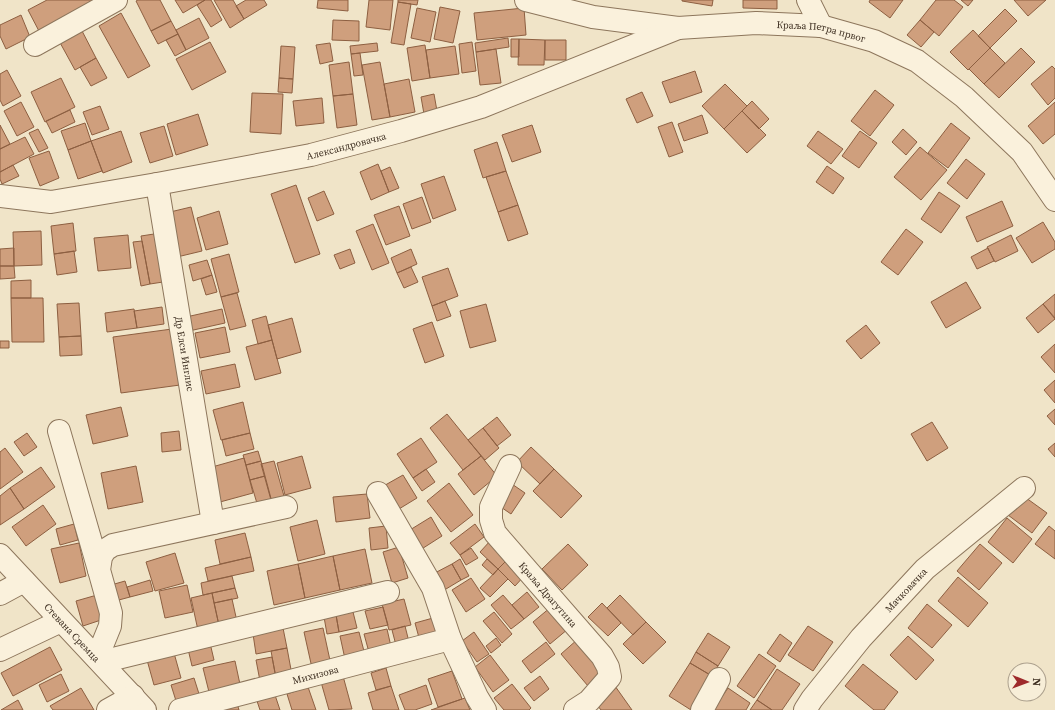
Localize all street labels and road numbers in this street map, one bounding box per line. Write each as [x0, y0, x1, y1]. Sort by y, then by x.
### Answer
street label: Краља Петра првог [776, 17, 868, 45]
street label: Александровачка [305, 129, 388, 162]
street label: Др Елси Инглис [172, 315, 198, 392]
street label: Краља Драгутина [516, 559, 581, 630]
street label: Мачковачка [882, 564, 930, 615]
street label: Стевана Сремца [42, 600, 104, 665]
street label: Михизова [291, 662, 341, 687]

